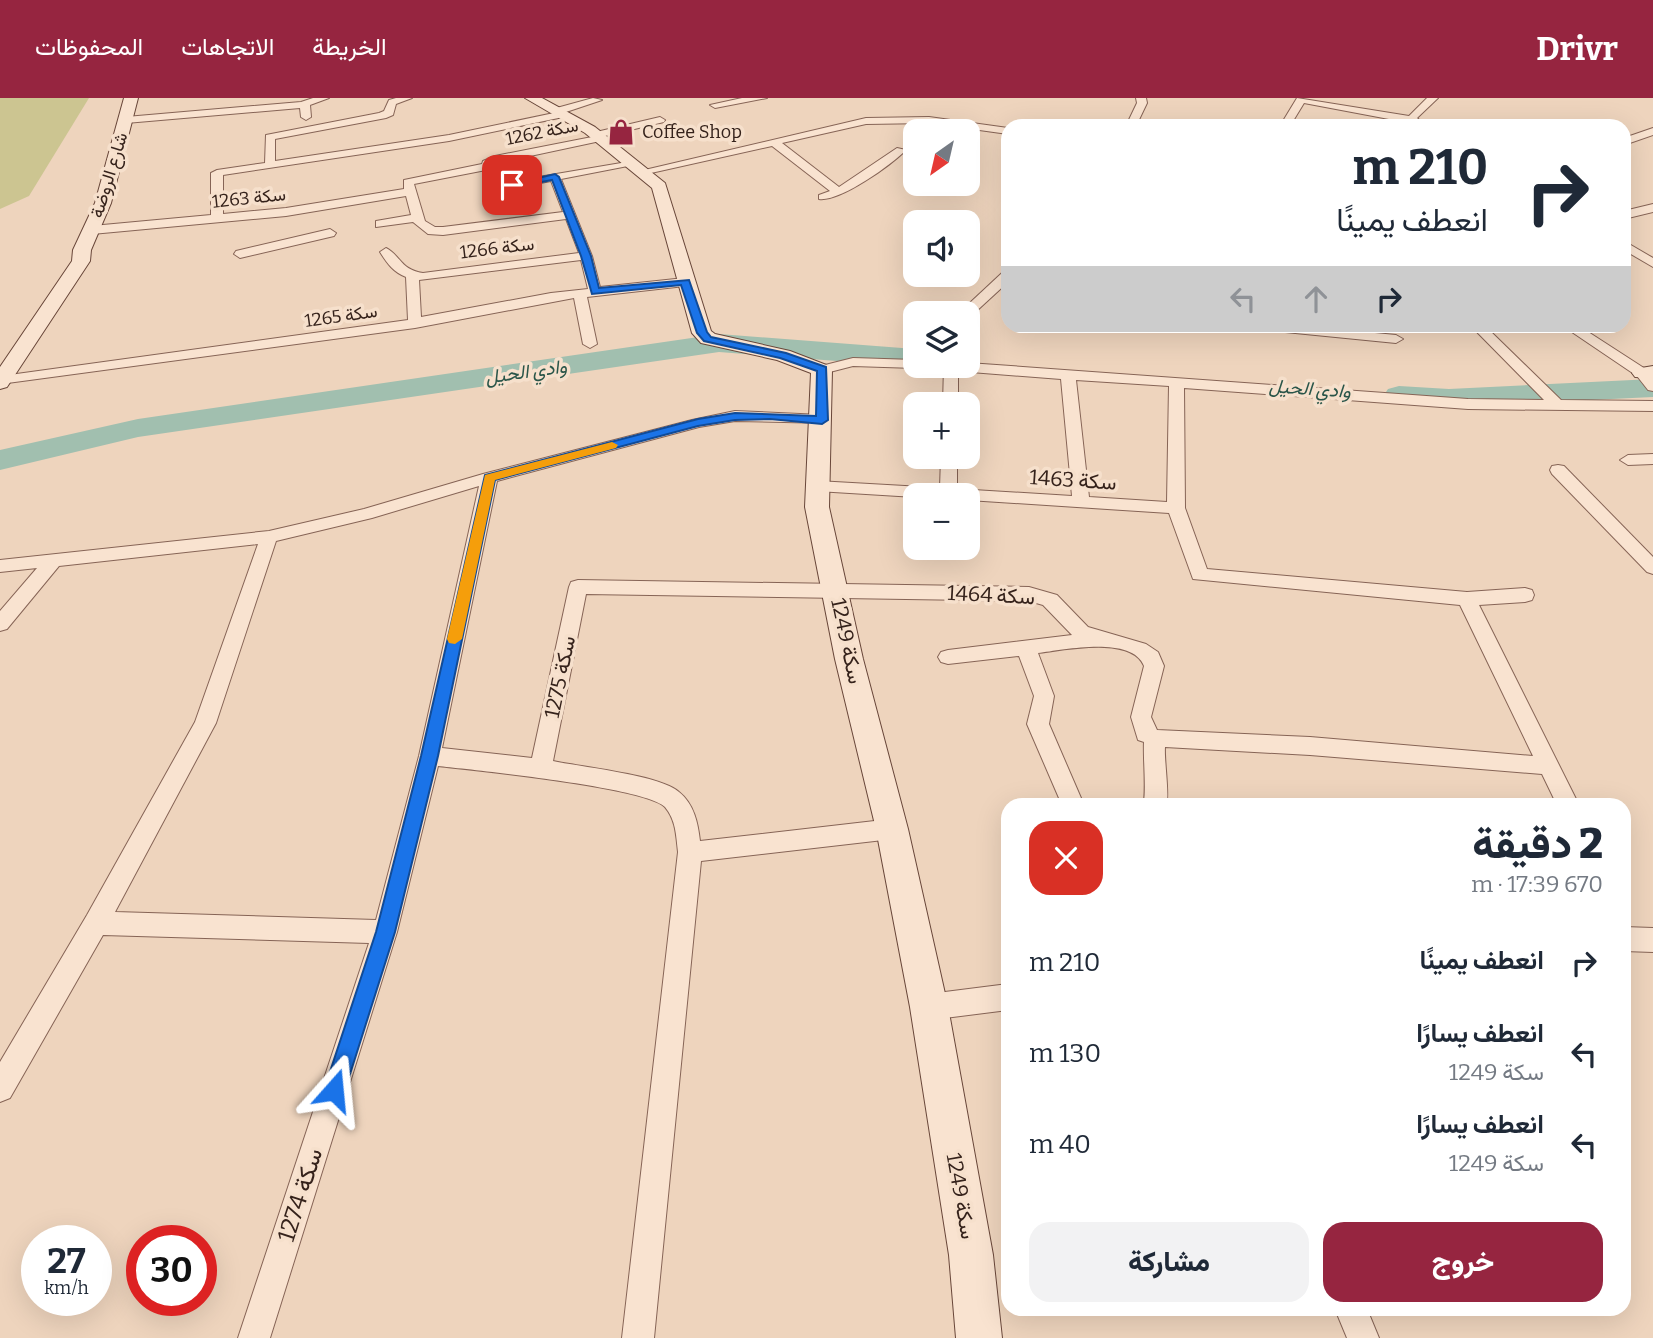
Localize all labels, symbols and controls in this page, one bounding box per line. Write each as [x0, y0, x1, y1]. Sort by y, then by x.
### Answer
text: Drivr [1536, 29, 1618, 69]
text: المحفوظات [35, 33, 143, 61]
text: الاتجاهات [181, 33, 274, 61]
text: الخريطة [312, 33, 387, 61]
street label: سكة 1262 [504, 114, 580, 150]
shop icon: Coffee Shop [606, 117, 636, 147]
north arrow [903, 119, 980, 196]
map controls [903, 119, 980, 560]
place label: Coffee Shop [642, 121, 742, 143]
street label: شارع الروضة [86, 130, 133, 221]
text: 210 m [1353, 138, 1488, 197]
icon: right [1512, 147, 1603, 238]
pin [482, 155, 542, 215]
icon: arrive [493, 166, 531, 204]
street label: سكة 1263 [211, 183, 287, 213]
text: انعطف يمينًا [1336, 201, 1488, 239]
button: sound [903, 210, 980, 287]
street label: سكة 1266 [459, 233, 535, 263]
icon: left [1224, 280, 1262, 318]
icon: ahead [1297, 280, 1335, 318]
icon: right [1370, 280, 1408, 318]
street label: سكة 1265 [303, 300, 379, 332]
button: layers [903, 301, 980, 378]
water label: وادي الحيل [484, 354, 569, 393]
water label: وادي الحيل [1268, 374, 1352, 407]
button: + [903, 392, 980, 469]
street label: سكة 1463 [1029, 464, 1117, 496]
button: − [903, 483, 980, 560]
street label: سكة 1464 [946, 580, 1036, 610]
street label: سكة 1249 [825, 596, 869, 686]
street label: سكة 1275 [539, 633, 581, 721]
text: 2 دقيقة [1472, 819, 1603, 869]
button: close [1029, 821, 1103, 895]
text: 670 m · 17:39 [1471, 870, 1603, 898]
icon: right [1565, 944, 1603, 982]
text: انعطف يمينًا [1419, 945, 1544, 976]
text: 210 m [1029, 947, 1100, 978]
text: انعطف يسارًا [1416, 1018, 1544, 1049]
icon: left [1565, 1035, 1603, 1073]
text: 130 m [1029, 1038, 1101, 1069]
position arrow [297, 1053, 371, 1127]
text: سكة 1249 [1449, 1058, 1544, 1086]
text: انعطف يسارًا [1416, 1109, 1544, 1140]
icon: left [1565, 1126, 1603, 1164]
text: 40 m [1029, 1129, 1091, 1160]
street label: سكة 1274 [272, 1145, 328, 1245]
text: سكة 1249 [1449, 1149, 1544, 1177]
street label: سكة 1249 [941, 1151, 981, 1241]
button: مشاركة [1029, 1222, 1309, 1302]
button: خروج [1323, 1222, 1603, 1302]
speed limit sign: 30 [126, 1225, 217, 1316]
text: 27 [47, 1240, 86, 1282]
text: km/h [44, 1277, 89, 1299]

